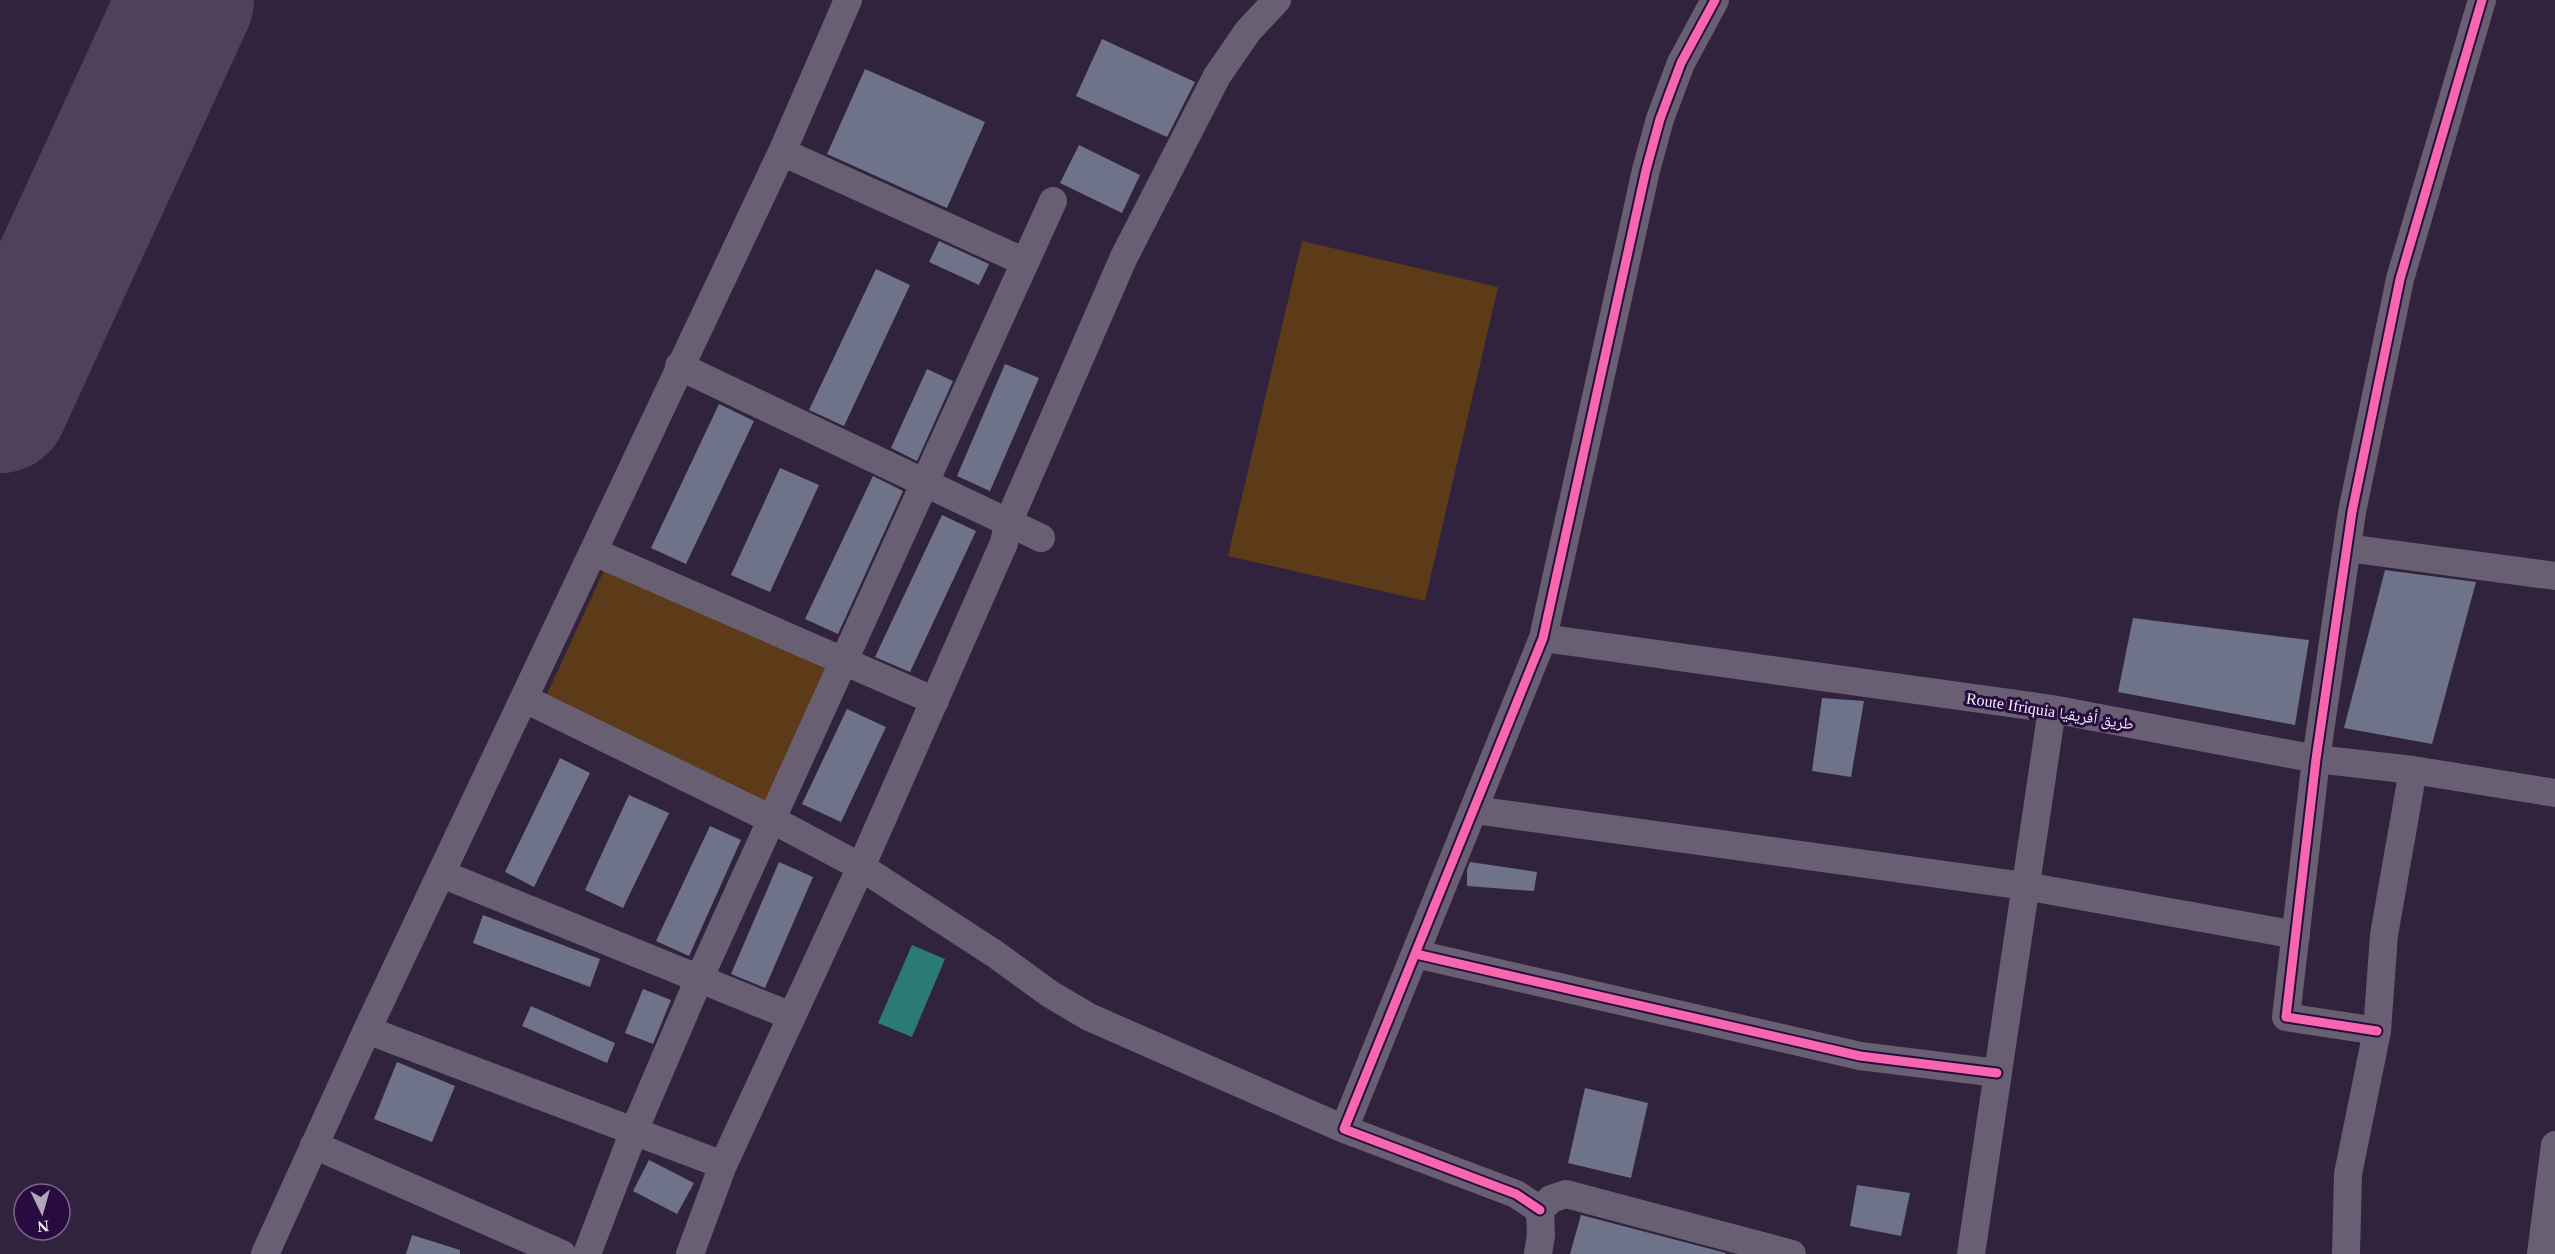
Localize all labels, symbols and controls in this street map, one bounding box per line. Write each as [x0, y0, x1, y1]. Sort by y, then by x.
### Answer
street label: Route Ifriquia طريق أفريقيا [1965, 689, 2135, 735]
north arrow [12, 1182, 72, 1242]
text: N [36, 1217, 50, 1235]

